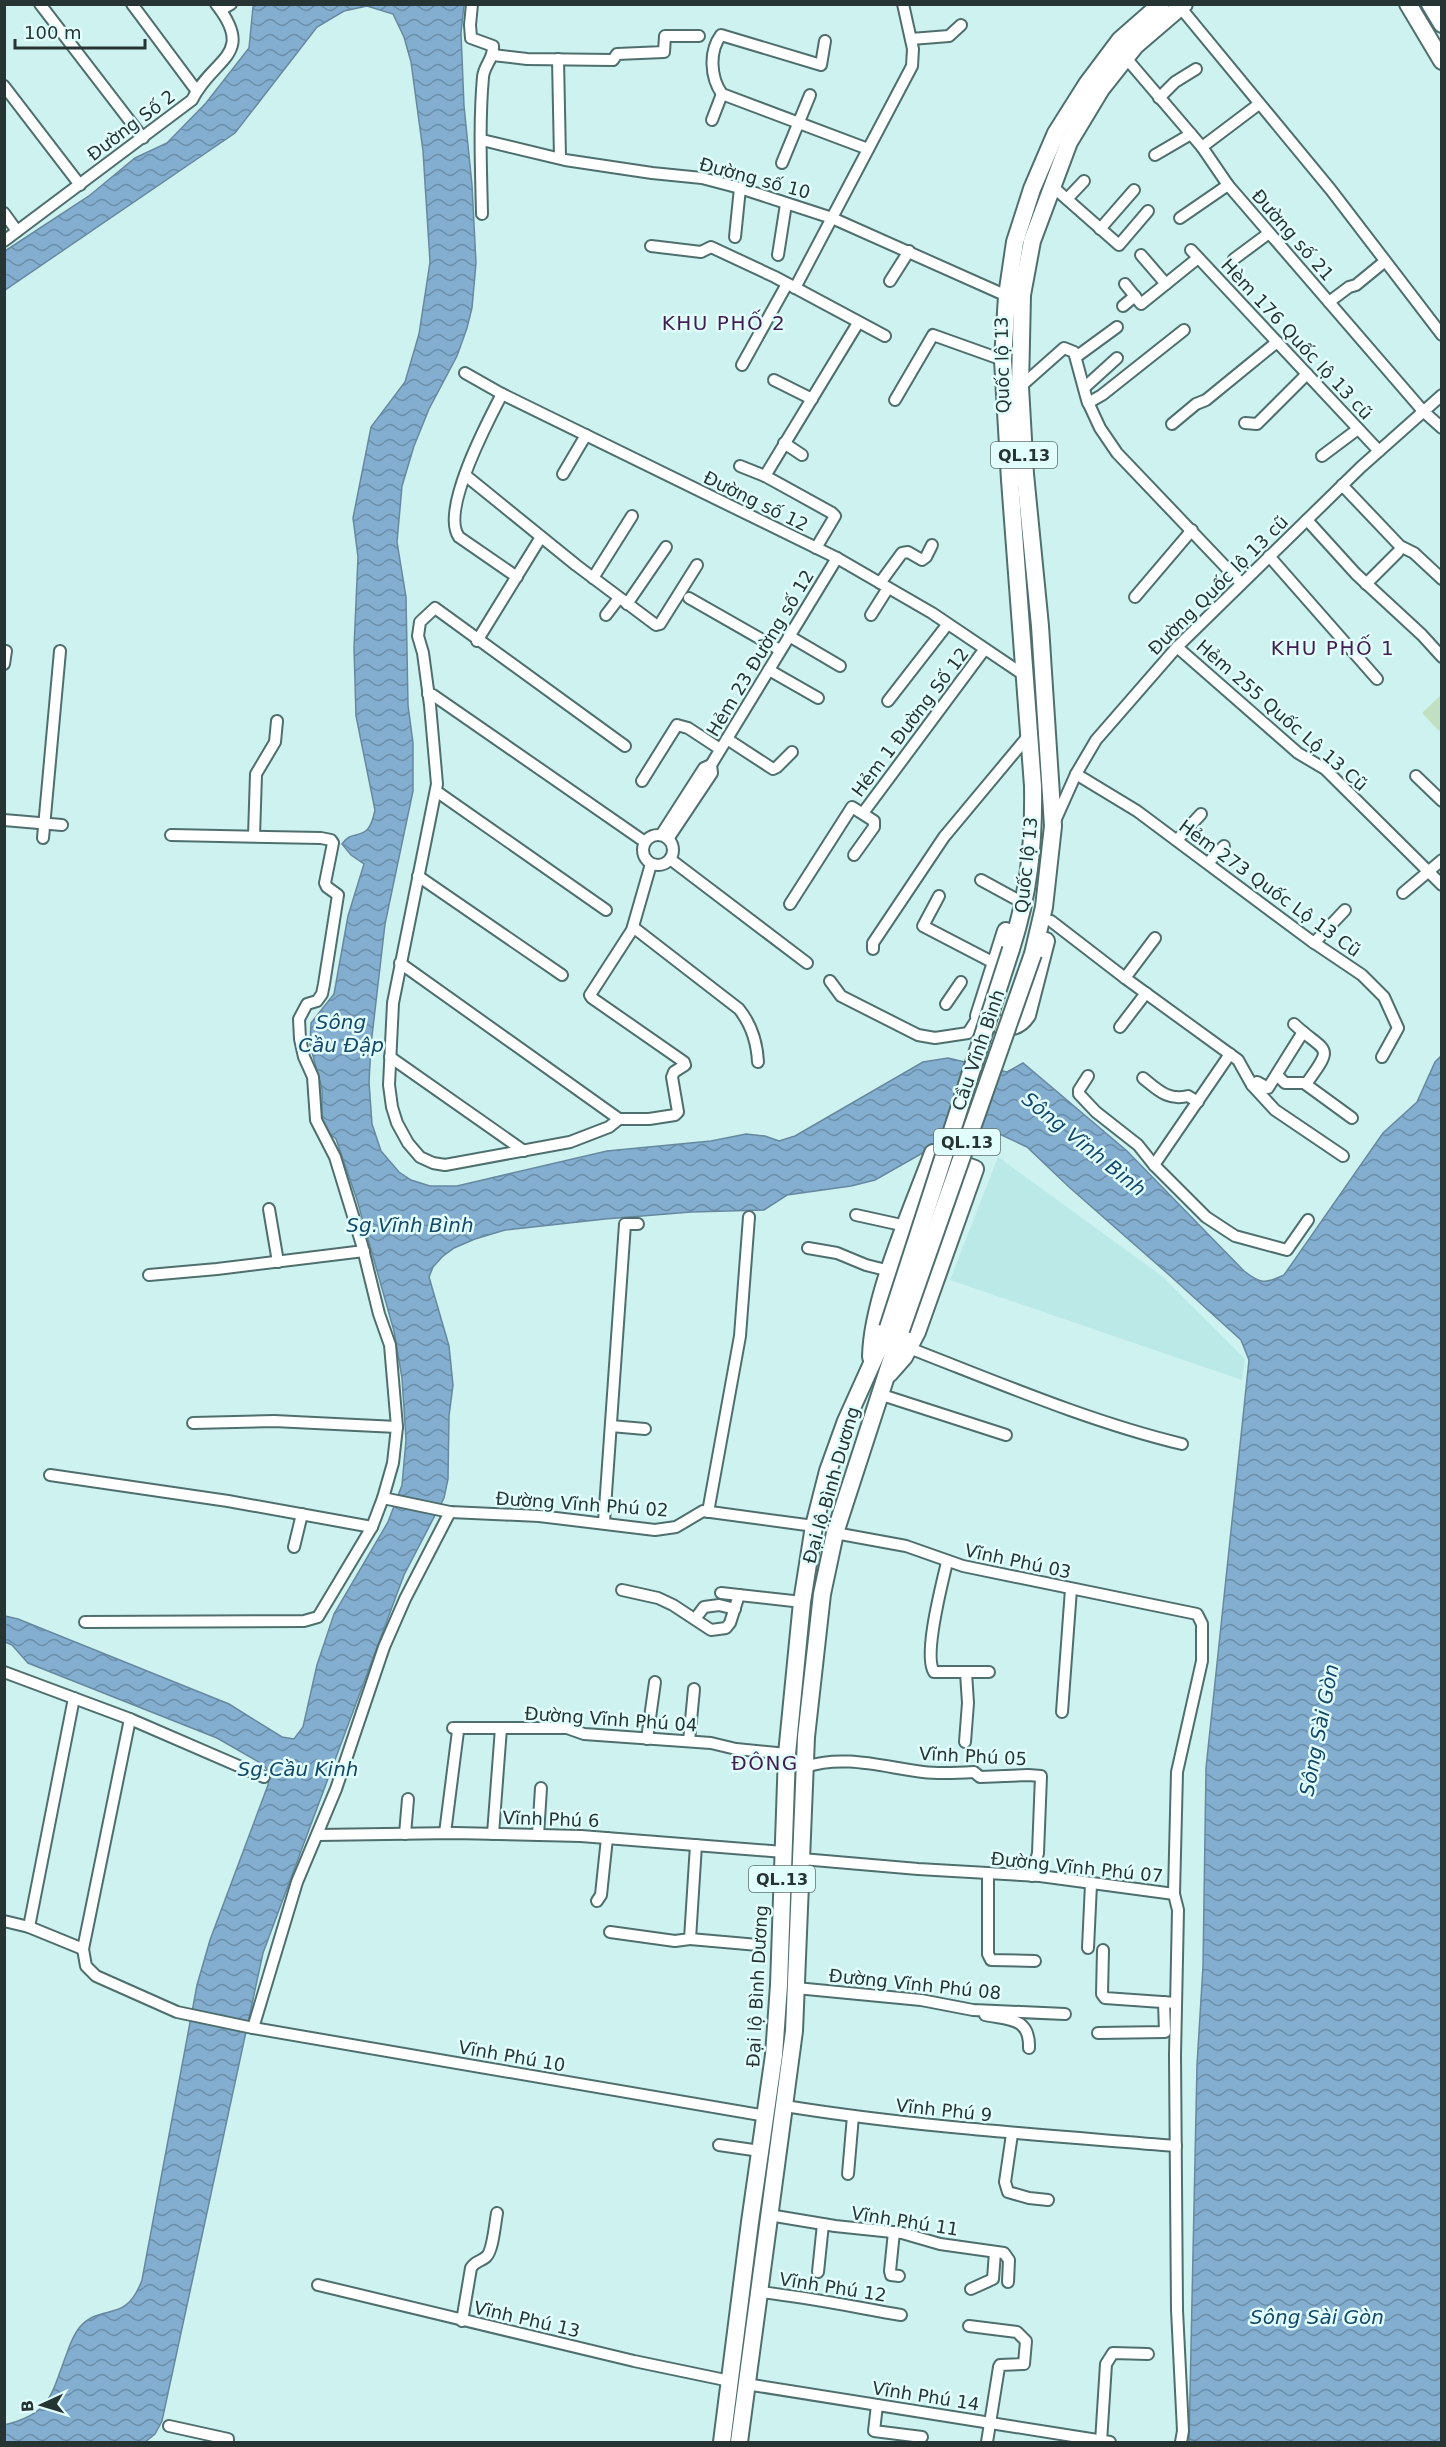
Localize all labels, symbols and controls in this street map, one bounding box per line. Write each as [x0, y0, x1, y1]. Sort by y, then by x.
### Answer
scale bar [15, 12, 146, 50]
text: 100 m [24, 22, 82, 43]
street label: Đường Số 2 [83, 85, 179, 165]
street label: Đường số 10 [697, 153, 813, 203]
street label: Đường số 21 [1248, 185, 1338, 285]
street label: Hèm 176 Quốc lộ 13 cũ [1217, 254, 1377, 424]
district label: KHU PHỐ 2 [662, 309, 786, 335]
street label: Quốc lộ 13 [991, 316, 1013, 414]
road number: QL.13 [991, 442, 1057, 468]
street label: Đường số 12 [700, 467, 812, 535]
street label: Đường Quốc lộ 13 cũ [1144, 511, 1292, 659]
street label: Hẻm 23 Đường số 12 [702, 566, 818, 740]
district label: KHU PHỐ 1 [1271, 634, 1395, 660]
street label: Hẻm 255 Quốc Lộ 13 Cũ [1192, 635, 1372, 795]
street label: Hẻm 1 Đường Số 12 [847, 643, 973, 801]
street label: Hẻm 273 Quốc Lộ 13 Cũ [1175, 815, 1365, 961]
street label: Quốc lộ 13 [1010, 816, 1042, 914]
street label: Cầu Vĩnh Bình [947, 987, 1009, 1113]
water label: Sông Cầu Đập [298, 1010, 384, 1057]
water label: Sông Vĩnh Bình [1017, 1087, 1151, 1201]
road number: QL.13 [934, 1129, 1000, 1155]
water label: Sg.Vĩnh Bình [346, 1213, 474, 1237]
street label: Đại lộ Bình Dương [799, 1404, 863, 1566]
street label: Đường Vĩnh Phú 02 [495, 1487, 669, 1521]
street label: Vĩnh Phú 03 [963, 1539, 1073, 1583]
water label: Sông Sài Gòn [1294, 1662, 1344, 1798]
street label: Đường Vĩnh Phú 04 [524, 1702, 698, 1736]
street label: Vĩnh Phú 05 [918, 1743, 1028, 1769]
district label: ĐÔNG [731, 1751, 799, 1775]
water label: Sg.Cầu Kinh [237, 1757, 359, 1781]
street label: Vĩnh Phú 6 [502, 1807, 600, 1831]
street label: Đường Vĩnh Phú 07 [990, 1848, 1164, 1886]
road number: QL.13 [749, 1866, 815, 1892]
street label: Đại lộ Bình Dương [742, 1904, 772, 2068]
street label: Đường Vĩnh Phú 08 [828, 1965, 1002, 2003]
street label: Vĩnh Phú 10 [457, 2036, 567, 2076]
street label: Vĩnh Phú 9 [895, 2095, 993, 2125]
street label: Vĩnh Phú 11 [850, 2202, 960, 2240]
street label: Vĩnh Phú 12 [778, 2268, 888, 2306]
street label: Vĩnh Phú 13 [472, 2297, 582, 2341]
water label: Sông Sài Gòn [1250, 2305, 1384, 2329]
north arrow [12, 2375, 72, 2435]
street label: Vĩnh Phú 14 [871, 2377, 981, 2415]
text: B [18, 2399, 37, 2413]

